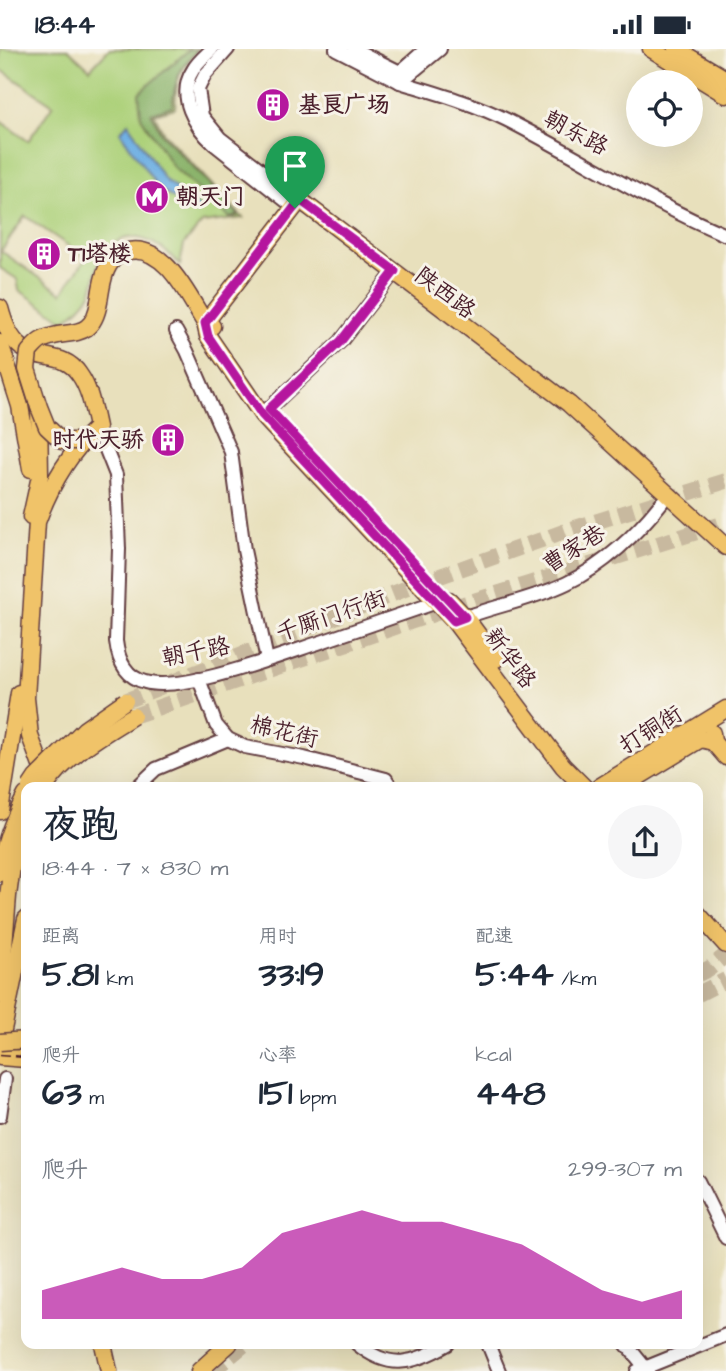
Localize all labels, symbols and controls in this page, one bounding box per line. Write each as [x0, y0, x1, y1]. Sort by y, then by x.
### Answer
text: 18:44 [35, 7, 95, 43]
map controls [626, 70, 703, 147]
button: locate [626, 70, 703, 147]
building icon: 基良广场 [254, 86, 292, 124]
place label: 基良广场 [298, 89, 390, 121]
street label: 朝东路 [538, 103, 614, 163]
pin [265, 136, 325, 208]
icon: arrive [276, 147, 314, 185]
metro station icon: 朝天门 [133, 178, 171, 216]
place label: 朝天门 [176, 181, 245, 213]
building icon: T1塔楼 [25, 235, 63, 273]
place label: T1塔楼 [67, 238, 131, 270]
street label: 陕西路 [408, 259, 482, 327]
building icon: 时代天骄 [149, 421, 187, 459]
place label: 时代天骄 [52, 424, 144, 456]
street label: 曹家巷 [536, 517, 613, 581]
street label: 千厮门行街 [271, 582, 391, 650]
street label: 新华路 [476, 621, 544, 695]
street label: 朝千路 [159, 630, 233, 674]
street label: 打铜街 [613, 698, 689, 762]
street label: 棉花街 [247, 709, 321, 755]
text: 夜跑 [42, 800, 118, 852]
button: share [608, 805, 682, 879]
text: 18:44 · 7 × 830 m [42, 852, 228, 884]
text: 距离 [42, 923, 80, 950]
text: 用时 [259, 923, 297, 950]
text: 配速 [475, 923, 513, 950]
text: 5.81 [42, 950, 99, 999]
text: 33:19 [259, 950, 325, 999]
text: 5:44 [475, 950, 554, 999]
text: km [99, 966, 133, 993]
text: /km [554, 966, 596, 993]
text: 爬升 [42, 1042, 80, 1069]
text: 心率 [259, 1042, 297, 1069]
text: kcal [475, 1042, 512, 1069]
text: 63 [42, 1069, 82, 1118]
text: 151 [259, 1069, 292, 1118]
text: 448 [475, 1069, 546, 1118]
text: m [82, 1085, 104, 1112]
text: bpm [292, 1085, 336, 1112]
text: 299–307 m [568, 1153, 682, 1185]
text: 爬升 [42, 1154, 88, 1186]

